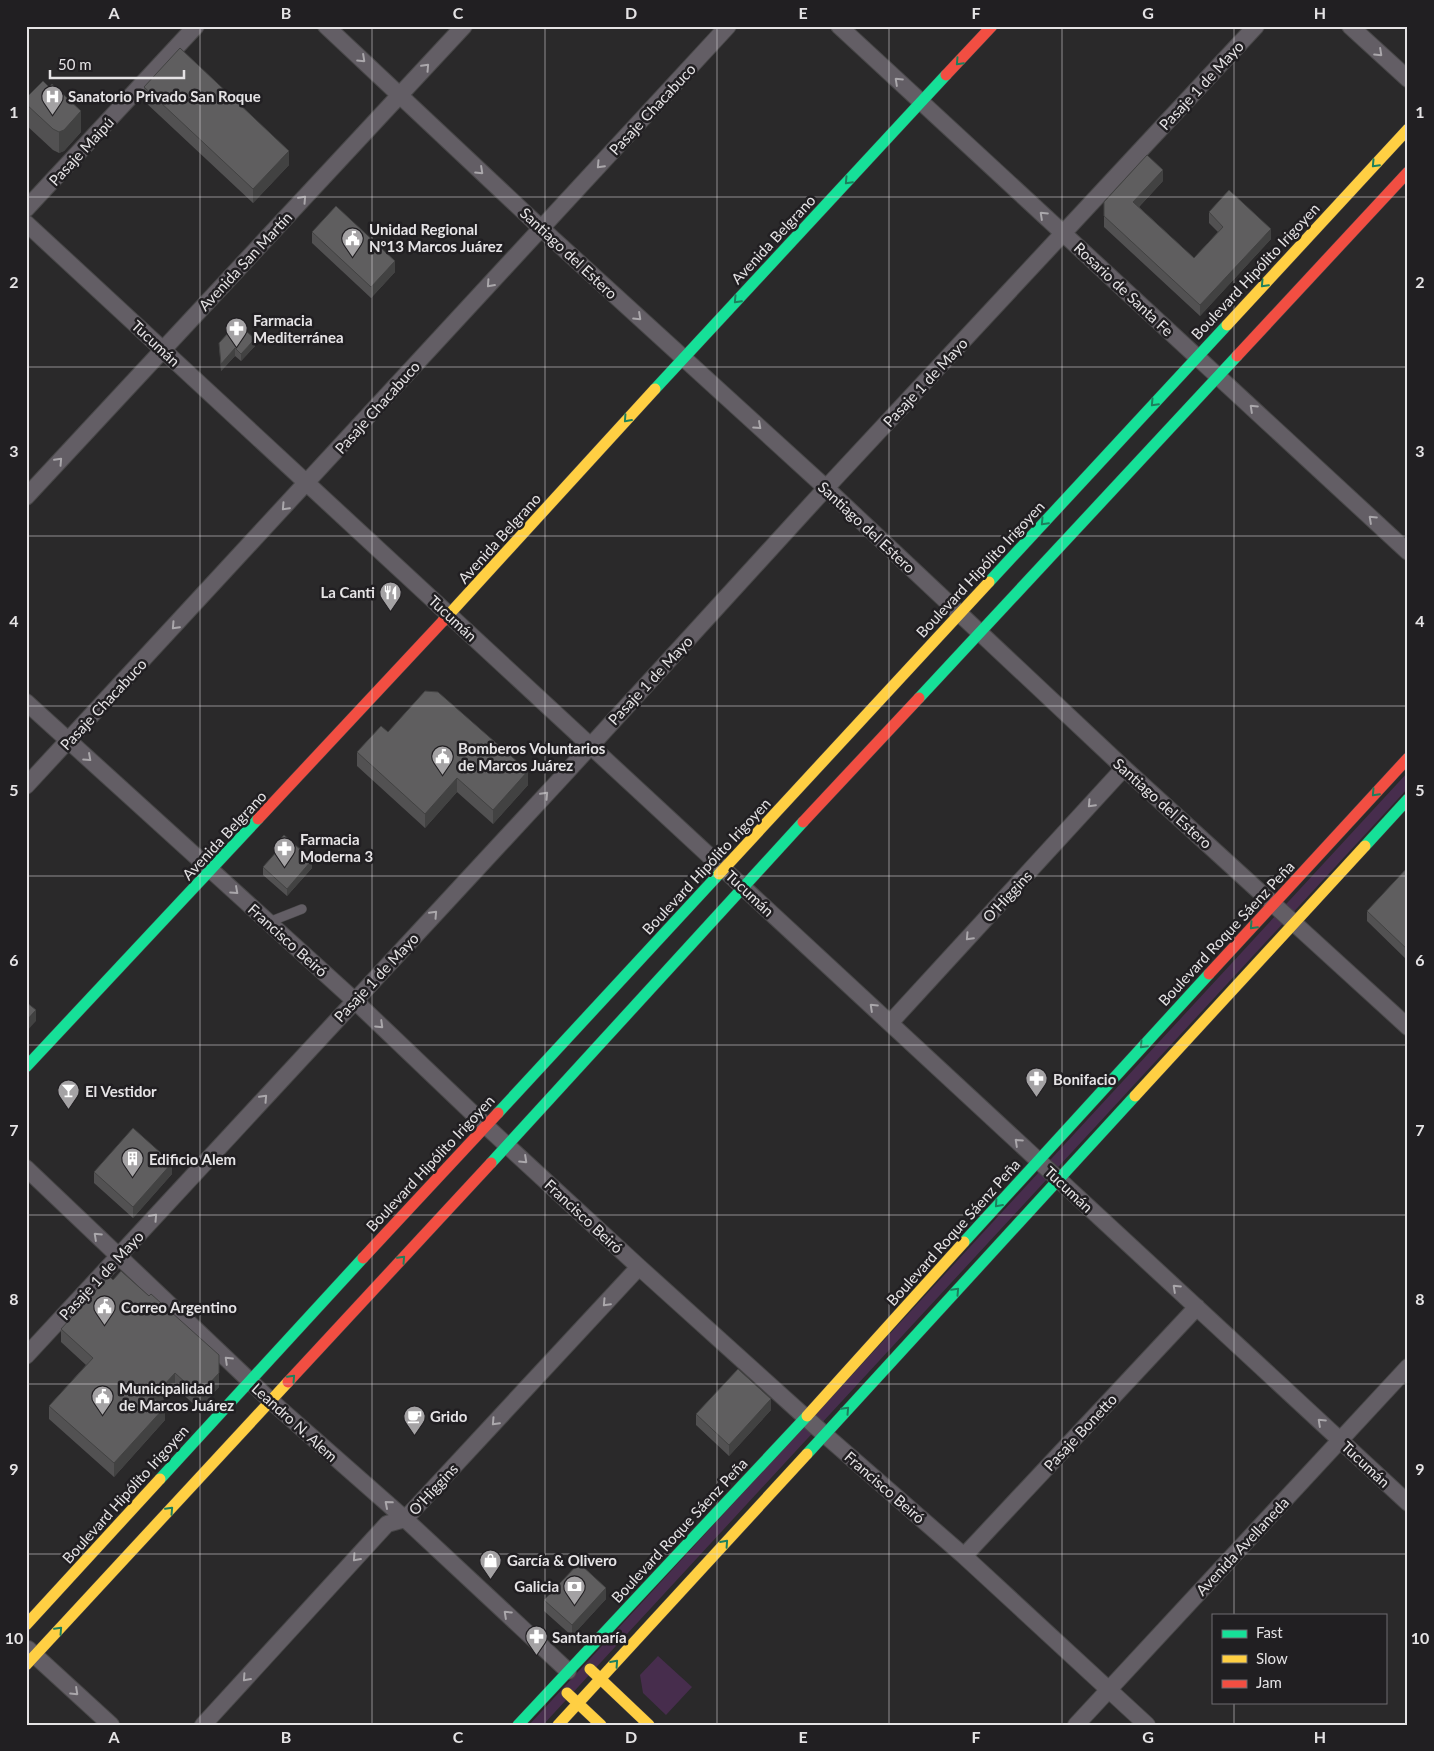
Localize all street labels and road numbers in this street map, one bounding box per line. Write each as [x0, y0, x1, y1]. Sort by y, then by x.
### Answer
street label: Pasaje 1 de Mayo [1155, 37, 1247, 133]
street label: Pasaje Chacabuco [605, 60, 699, 158]
street label: Pasaje Maipú [45, 113, 117, 189]
street label: Avenida Belgrano [727, 191, 819, 287]
street label: Boulevard Hipólito Irigoyen [1187, 199, 1323, 343]
street label: Santiago del Estero [517, 203, 621, 303]
street label: Avenida San Martín [195, 208, 295, 314]
street label: Rosario de Santa Fe [1071, 238, 1177, 340]
street label: Tucumán [128, 316, 184, 370]
street label: Pasaje 1 de Mayo [879, 334, 971, 430]
street label: Pasaje Chacabuco [331, 357, 423, 457]
street label: Santiago del Estero [815, 477, 919, 577]
street label: Avenida Belgrano [454, 489, 544, 587]
street label: Boulevard Hipólito Irigoyen [912, 497, 1048, 641]
street label: Tucumán [425, 591, 481, 645]
street label: Pasaje 1 de Mayo [604, 632, 696, 728]
street label: Pasaje Chacabuco [56, 655, 150, 753]
street label: Santiago del Estero [1110, 754, 1216, 852]
street label: Avenida Belgrano [178, 787, 270, 883]
street label: Boulevard Hipólito Irigoyen [638, 794, 774, 938]
street label: Boulevard Roque Sáenz Peña [1154, 857, 1298, 1009]
street label: Tucumán [722, 866, 778, 920]
street label: O'Higgins [979, 866, 1035, 926]
street label: Francisco Beiró [245, 900, 331, 980]
street label: Pasaje 1 de Mayo [330, 929, 422, 1025]
street label: Boulevard Hipólito Irigoyen [362, 1091, 498, 1235]
street label: Boulevard Roque Sáenz Peña [882, 1155, 1024, 1309]
street label: Tucumán [1041, 1162, 1097, 1216]
street label: Francisco Beiró [541, 1175, 627, 1257]
street label: Pasaje 1 de Mayo [55, 1227, 147, 1323]
street label: Leandro N. Alem [248, 1379, 342, 1465]
street label: Pasaje Bonetto [1040, 1390, 1120, 1474]
street label: Boulevard Hipólito Irigoyen [58, 1421, 192, 1567]
street label: Tucumán [1338, 1437, 1394, 1491]
street label: Francisco Beiró [841, 1447, 929, 1527]
street label: Boulevard Roque Sáenz Peña [607, 1454, 751, 1606]
street label: O'Higgins [405, 1459, 461, 1519]
street label: Avenida Avellaneda [1192, 1493, 1292, 1599]

